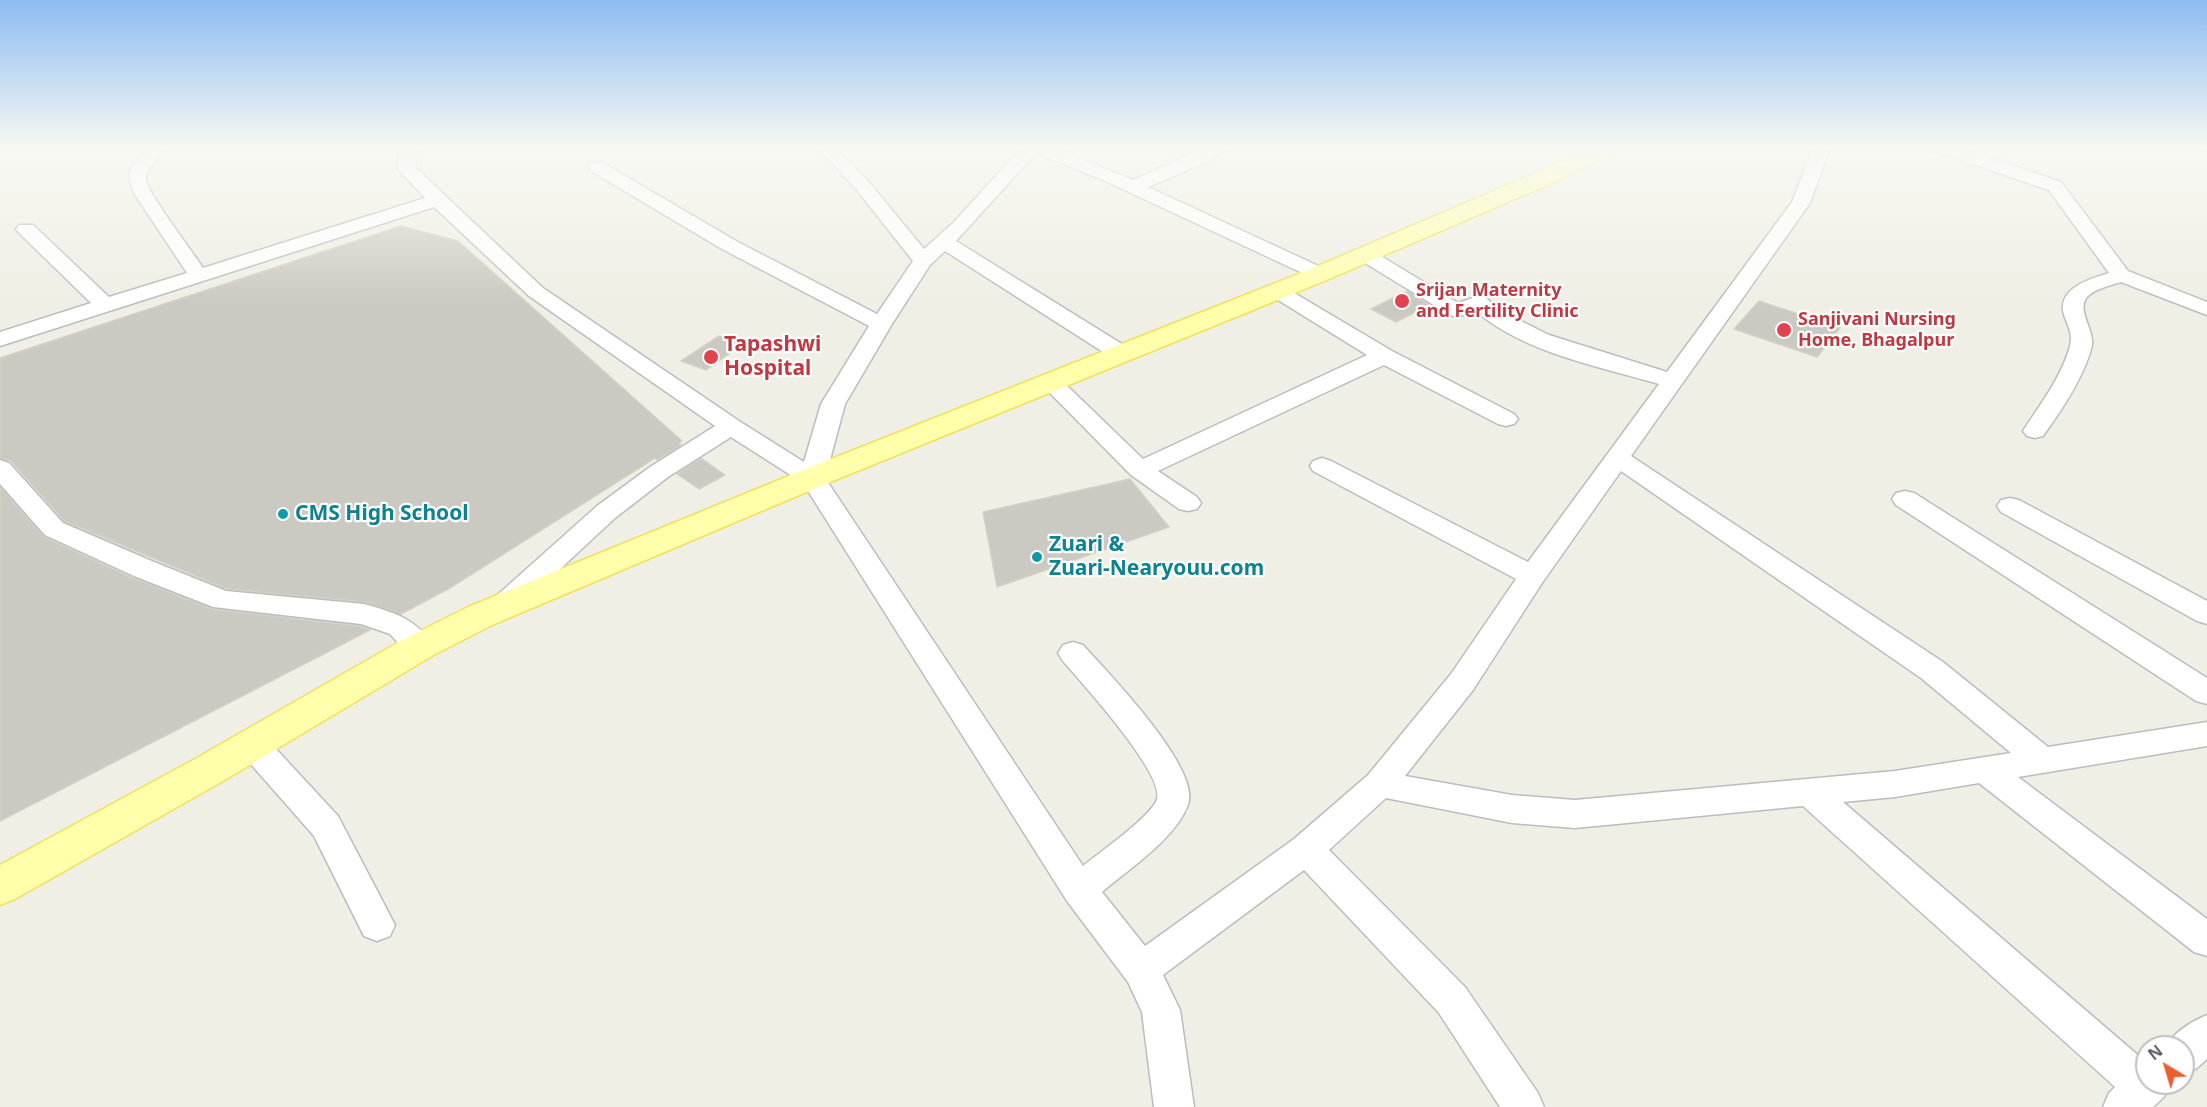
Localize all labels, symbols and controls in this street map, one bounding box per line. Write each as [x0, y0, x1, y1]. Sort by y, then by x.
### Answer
place label: Srijan Maternity and Fertility Clinic [1416, 280, 1579, 322]
marker: Srijan Maternity and Fertility Clinic [1393, 292, 1411, 310]
place label: Sanjivani Nursing Home, Bhagalpur [1798, 309, 1956, 352]
marker: Sanjivani Nursing Home, Bhagalpur [1775, 321, 1793, 339]
place label: Tapashwi Hospital [724, 332, 821, 382]
marker: Tapashwi Hospital [702, 348, 720, 366]
place label: CMS High School [295, 501, 469, 527]
marker: CMS High School [276, 507, 290, 521]
place label: Zuari & Zuari-Nearyouu.com [1049, 532, 1264, 582]
marker: Zuari & Zuari-Nearyouu.com [1030, 550, 1044, 564]
north arrow [2135, 1035, 2195, 1095]
text: N [2143, 1040, 2167, 1065]

